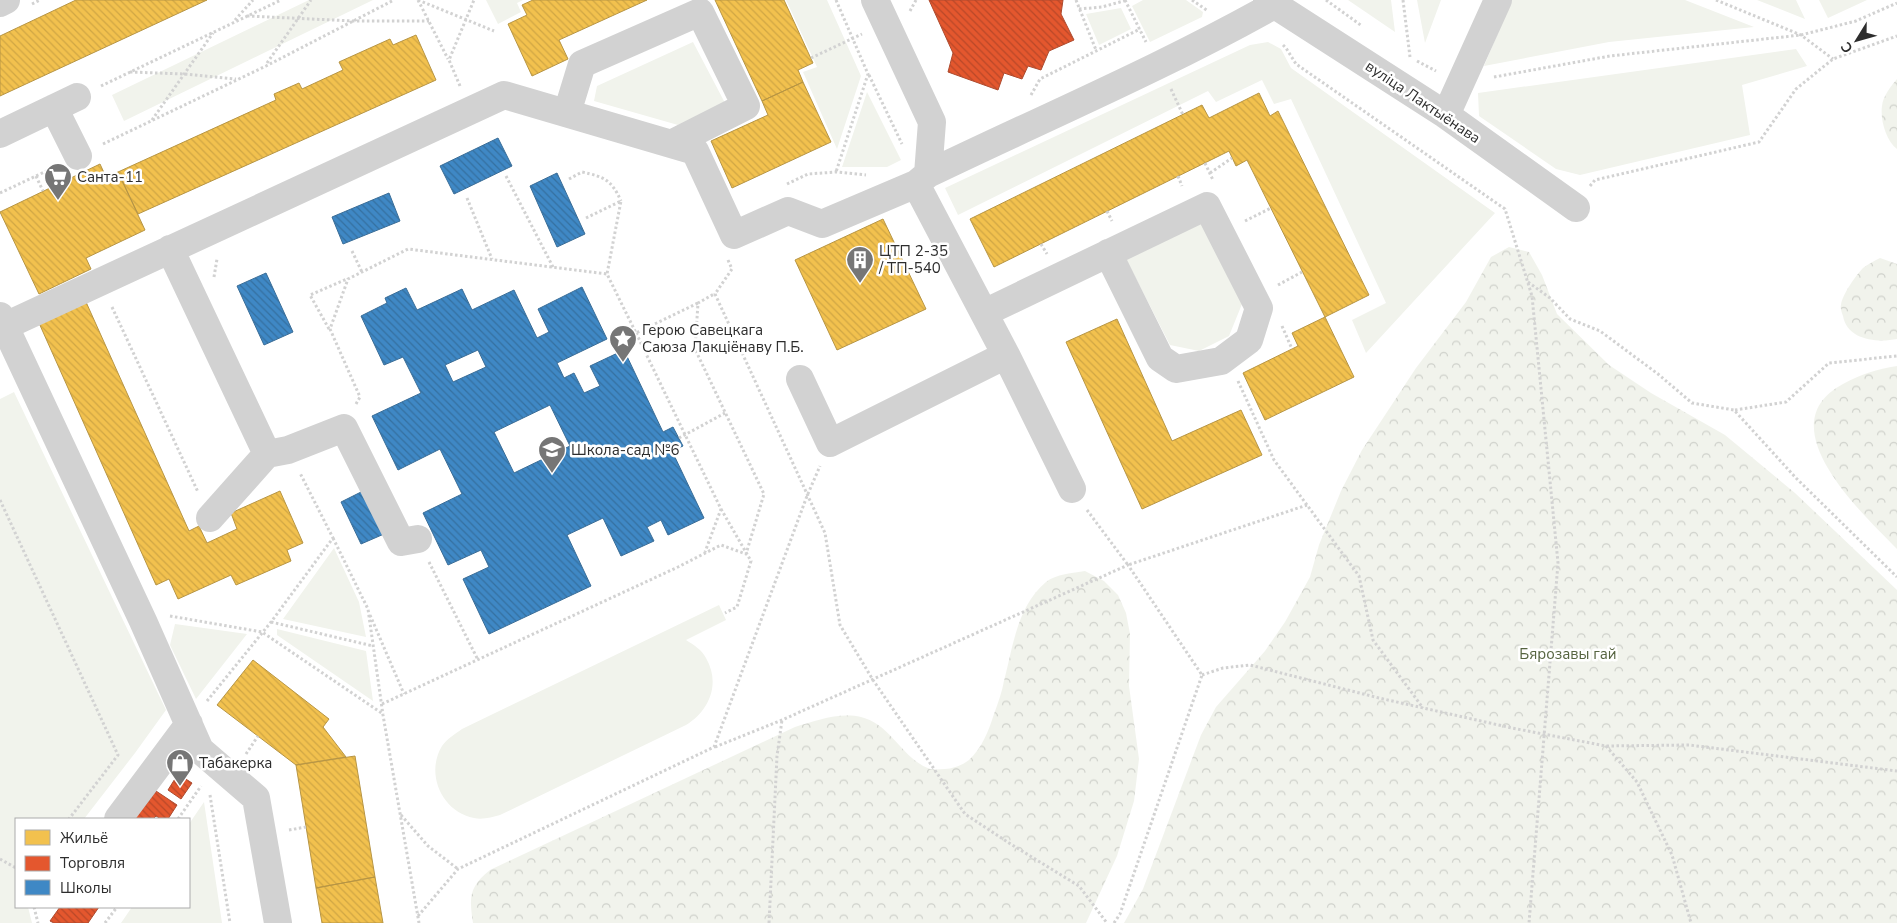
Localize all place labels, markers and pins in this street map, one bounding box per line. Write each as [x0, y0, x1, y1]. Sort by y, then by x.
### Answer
supermarket icon: Санта-11 [43, 162, 73, 201]
place label: Санта-11 [77, 167, 143, 187]
place label: ЦТП 2-35 / ТП-540 [878, 241, 948, 278]
building icon: ЦТП 2-35 / ТП-540 [845, 245, 875, 284]
place label: Герою Савецкага Саюза Лакціёнаву П.Б. [642, 320, 804, 357]
place icon: Герою Савецкага Саюза Лакціёнаву П.Б. [608, 324, 638, 363]
school or university icon: Школа-сад №6 [537, 435, 567, 474]
place label: Школа-сад №6 [571, 440, 679, 460]
shop icon: Табакерка [165, 748, 195, 787]
place label: Табакерка [199, 753, 272, 773]

